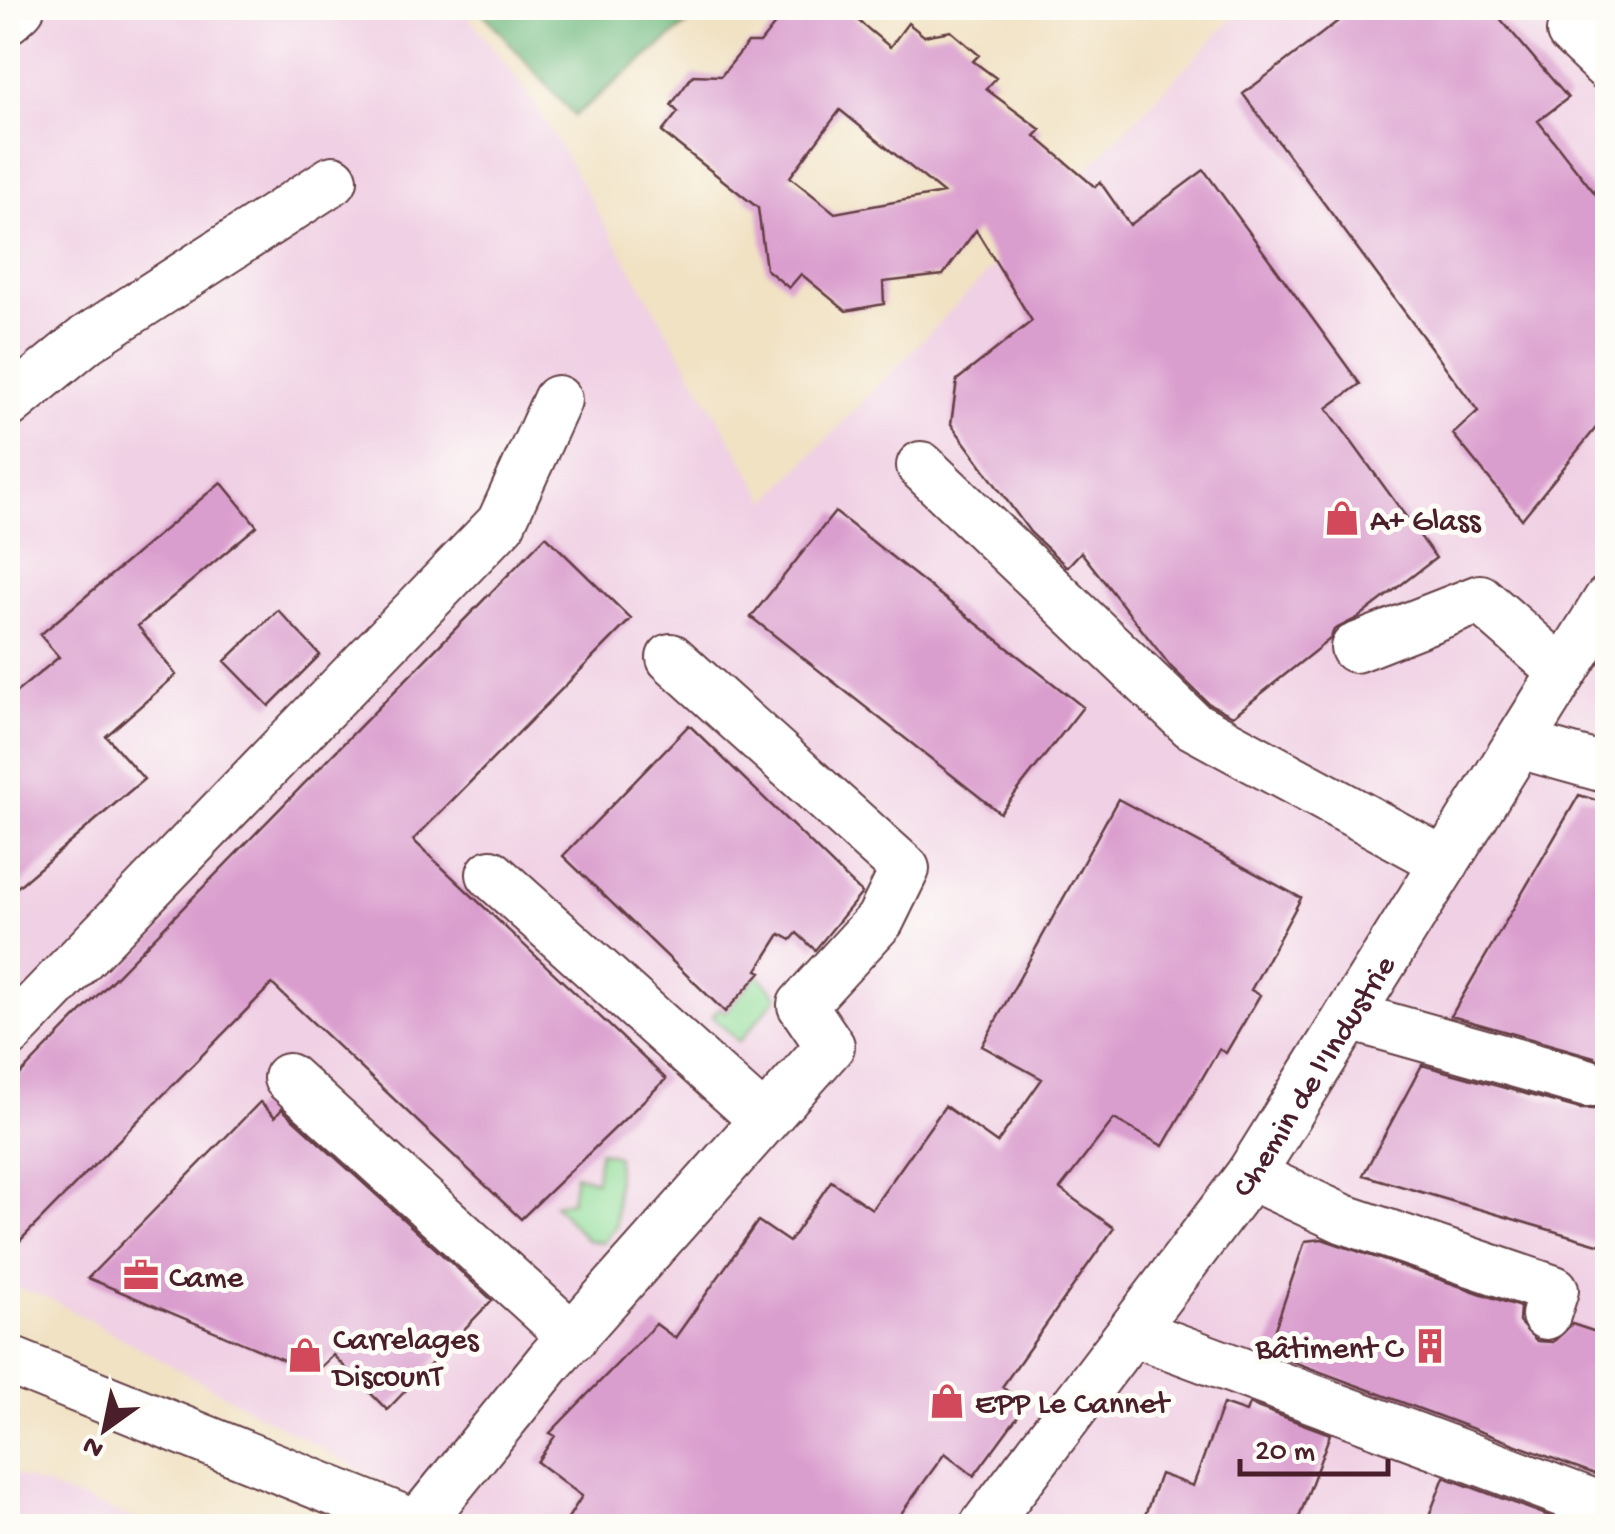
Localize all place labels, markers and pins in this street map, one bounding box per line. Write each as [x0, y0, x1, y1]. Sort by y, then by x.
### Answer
shop icon: A+ Glass [1323, 499, 1361, 537]
place label: A+ Glass [1370, 504, 1482, 542]
office icon: Came [122, 1256, 160, 1294]
place label: Came [169, 1261, 244, 1299]
place label: Carrelages DiscounT [331, 1323, 480, 1398]
building icon: Bâtiment C [1411, 1327, 1449, 1365]
place label: Bâtiment C [1254, 1332, 1405, 1370]
shop icon: Carrelages DiscounT [286, 1336, 324, 1374]
shop icon: EPP Le Cannet [928, 1382, 966, 1420]
place label: EPP Le Cannet [975, 1387, 1172, 1425]

